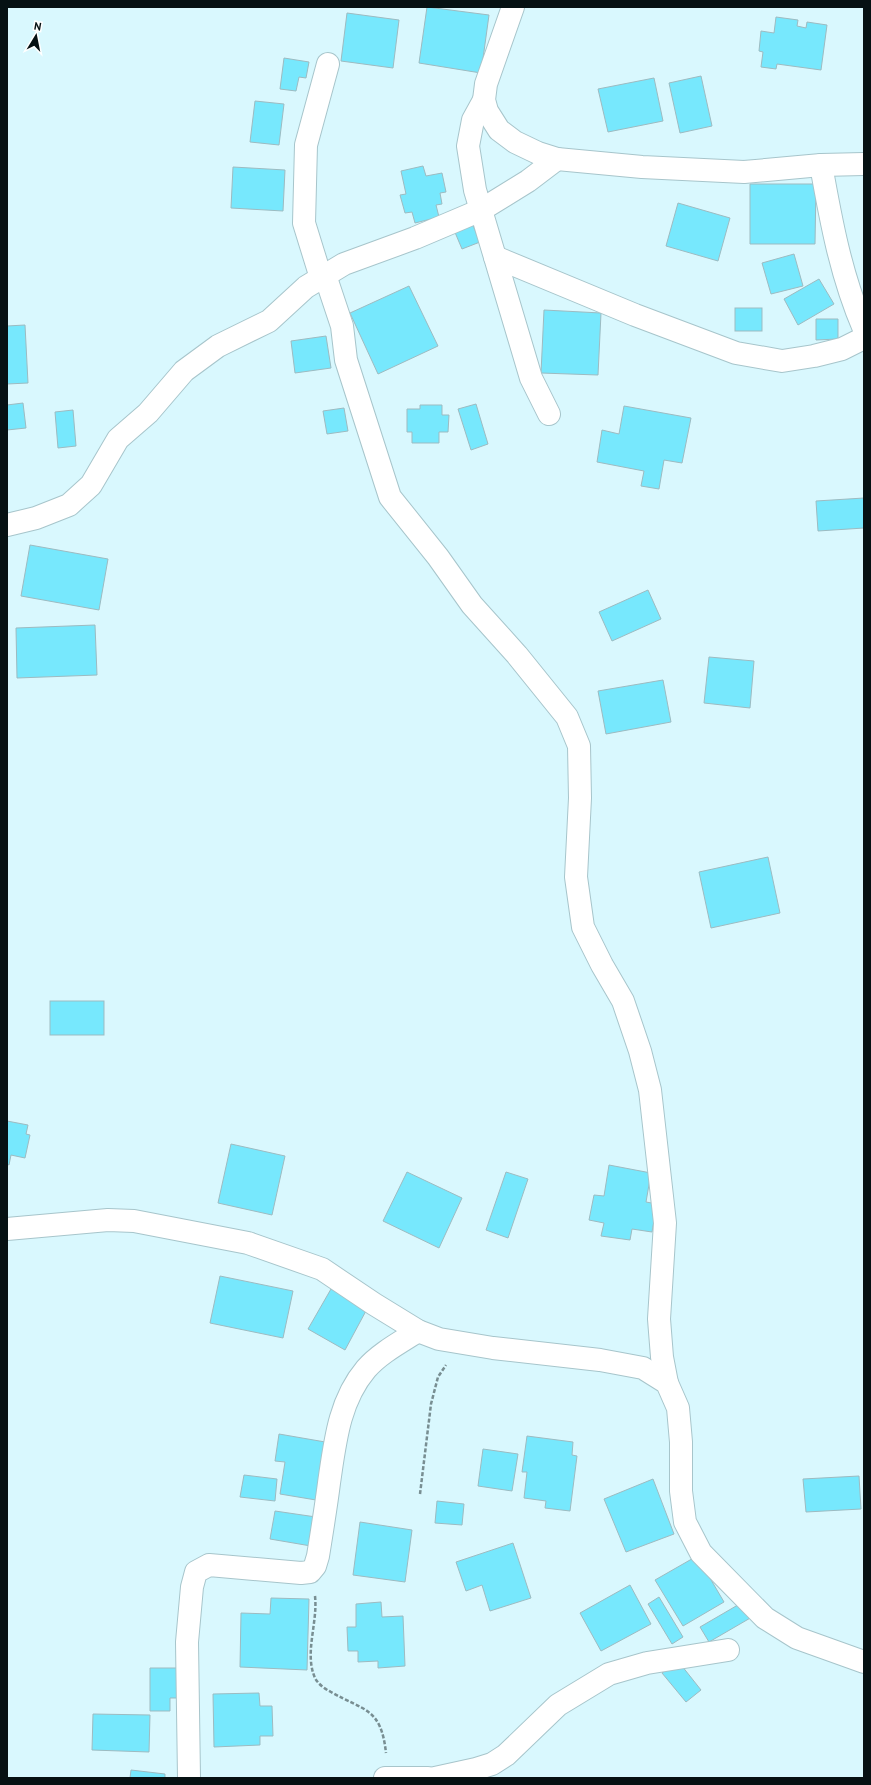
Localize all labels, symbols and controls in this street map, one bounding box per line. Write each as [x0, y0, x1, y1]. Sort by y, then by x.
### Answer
north arrow [16, 16, 56, 56]
text: N [33, 19, 43, 34]

